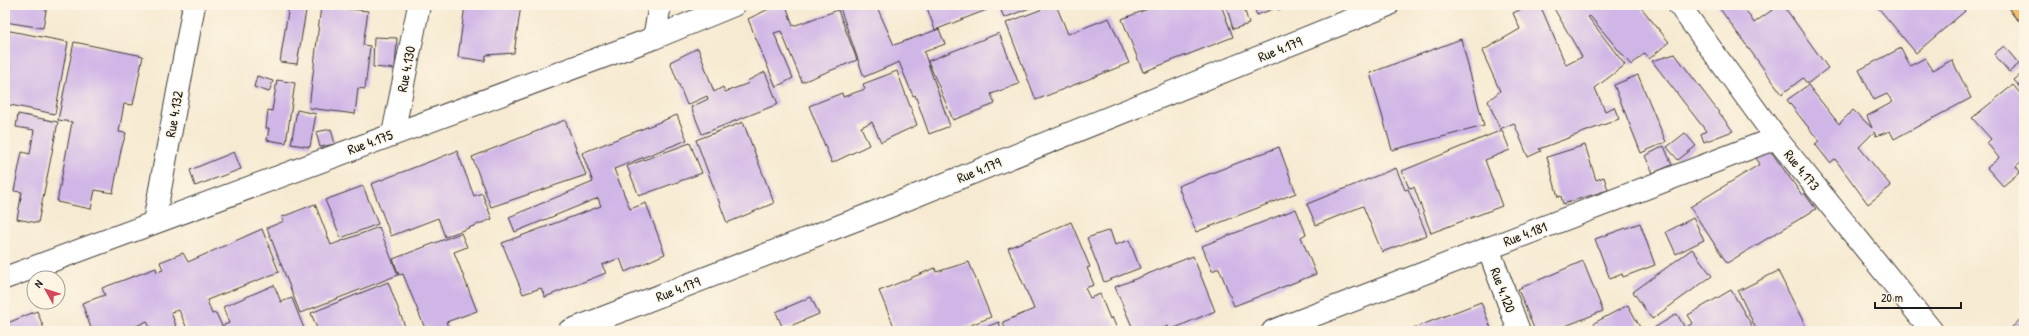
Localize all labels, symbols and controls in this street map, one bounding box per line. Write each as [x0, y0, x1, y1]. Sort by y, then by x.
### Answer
street label: Rue 4.179 [1255, 31, 1305, 66]
street label: Rue 4.130 [392, 44, 419, 94]
street label: Rue 4.132 [160, 89, 187, 139]
street label: Rue 4.175 [345, 125, 395, 158]
street label: Rue 4.173 [1780, 145, 1825, 194]
street label: Rue 4.179 [954, 152, 1004, 187]
street label: Rue 4.181 [1500, 217, 1549, 251]
street label: Rue 4.120 [1486, 265, 1521, 315]
north arrow [26, 270, 66, 310]
street label: Rue 4.179 [653, 271, 703, 306]
text: N [31, 277, 46, 290]
scale bar [1875, 284, 1961, 310]
text: 20 m [1881, 289, 1903, 306]

